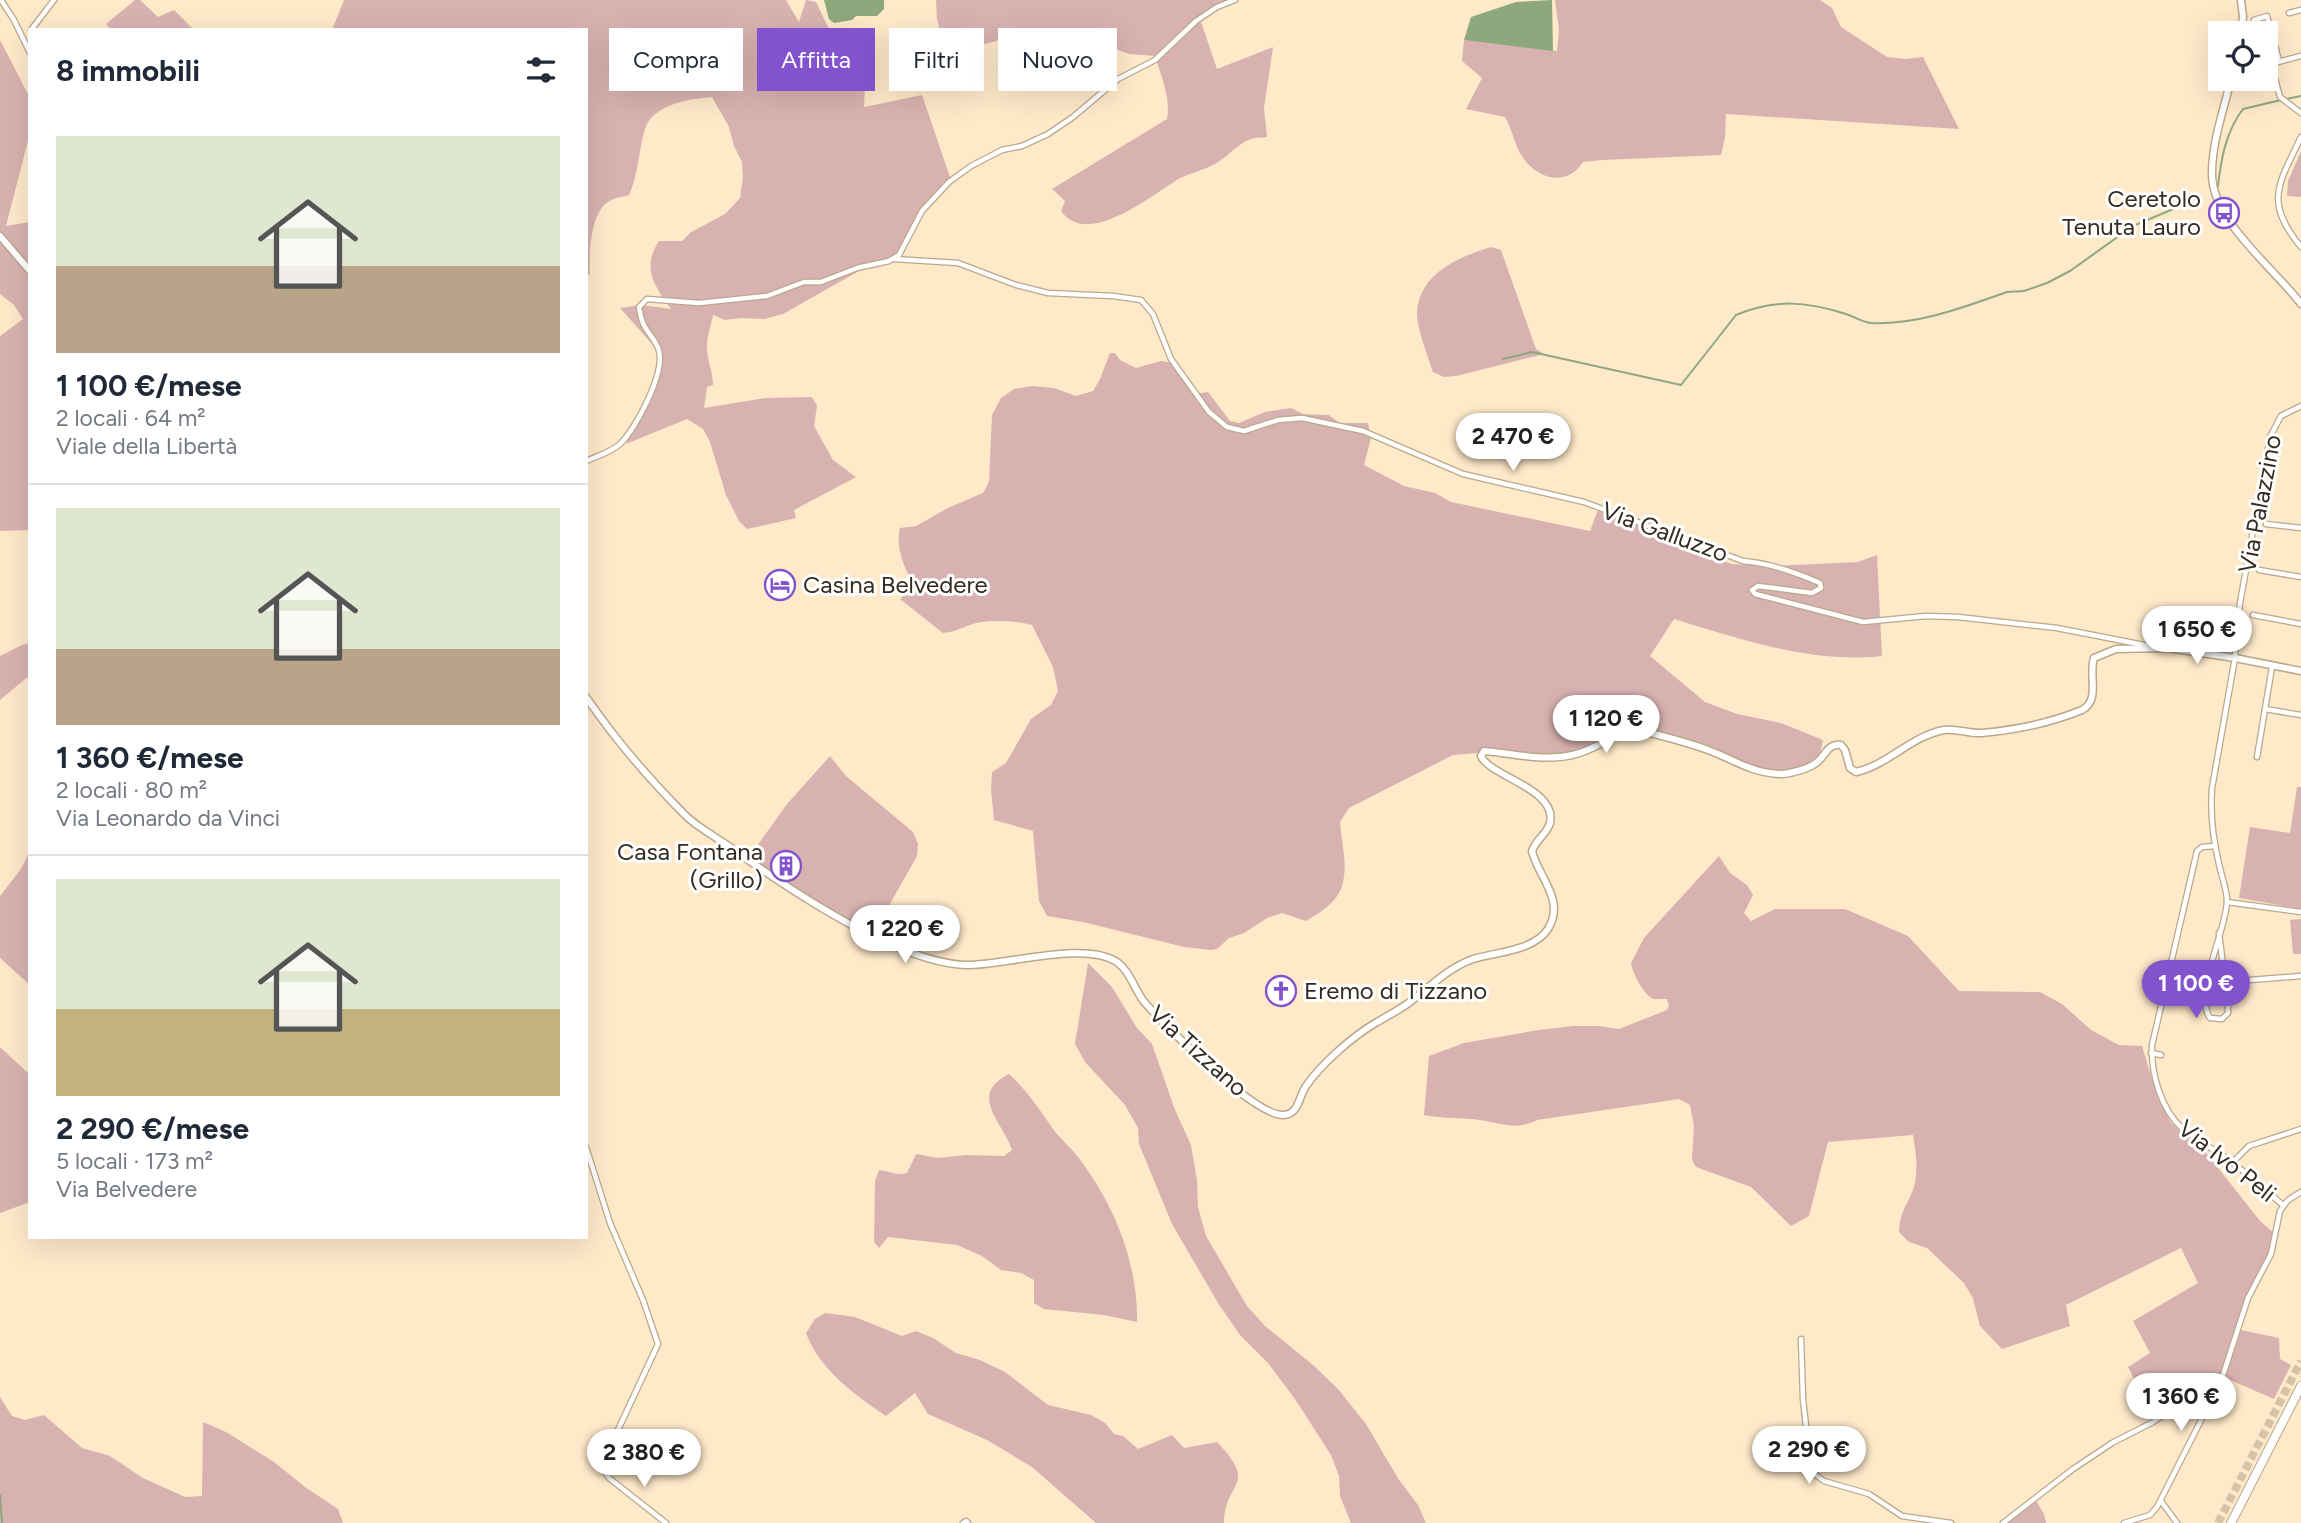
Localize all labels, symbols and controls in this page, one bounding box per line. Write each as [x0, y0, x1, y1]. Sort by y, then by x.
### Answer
map controls [2208, 21, 2278, 91]
button: locate [2208, 21, 2278, 91]
chip: Compra [609, 28, 743, 91]
chip: Affitta [757, 28, 875, 91]
chip: Filtri [889, 28, 984, 91]
chip: Nuovo [998, 28, 1117, 91]
icon: filters [522, 51, 560, 89]
text: 8 immobili [56, 52, 200, 89]
icon: home [245, 181, 371, 307]
place label: Ceretolo Tenuta Lauro [2062, 184, 2201, 241]
bus stop icon: Ceretolo Tenuta Lauro [2207, 196, 2241, 230]
text: 1 100 €/mese [56, 367, 242, 404]
text: 2 locali · 64 m² [56, 404, 206, 432]
pin: 2 470 € [1448, 414, 1578, 473]
text: 2 470 € [1472, 422, 1554, 450]
text: Viale della Libertà [56, 432, 237, 460]
street label: Via Palazzino [2232, 432, 2287, 576]
street label: Via Galluzzo [1598, 495, 1732, 568]
icon: home [245, 553, 371, 679]
hotel icon: Casina Belvedere [763, 568, 797, 602]
place label: Casina Belvedere [803, 570, 988, 599]
pin: 1 650 € [2132, 606, 2262, 666]
text: 1 650 € [2158, 615, 2236, 643]
pin: 1 120 € [1541, 696, 1671, 755]
text: 1 120 € [1569, 704, 1643, 732]
text: 1 360 €/mese [56, 739, 244, 776]
text: 2 locali · 80 m² [56, 776, 207, 804]
text: Via Leonardo da Vinci [56, 804, 280, 832]
place label: Casa Fontana (Grillo) [617, 837, 763, 894]
building icon: Casa Fontana (Grillo) [769, 849, 803, 883]
pin: 1 220 € [840, 906, 970, 965]
text: 1 220 € [866, 914, 944, 942]
icon: home [245, 924, 371, 1050]
pin: 1 100 € [2131, 960, 2261, 1020]
text: 1 100 € [2158, 969, 2234, 997]
church icon: Eremo di Tizzano [1264, 974, 1298, 1008]
place label: Eremo di Tizzano [1304, 976, 1487, 1005]
street label: Via Tizzano [1143, 999, 1253, 1102]
text: 2 290 €/mese [56, 1110, 249, 1147]
street label: Via Ivo Peli [2172, 1113, 2282, 1208]
text: 5 locali · 173 m² [56, 1147, 213, 1175]
text: Via Belvedere [56, 1175, 197, 1203]
pin: 1 360 € [2116, 1374, 2246, 1433]
text: 1 360 € [2142, 1382, 2220, 1410]
pin: 2 290 € [1744, 1426, 1874, 1486]
pin: 2 380 € [579, 1430, 709, 1489]
text: 2 290 € [1768, 1435, 1850, 1463]
text: 2 380 € [603, 1438, 685, 1466]

